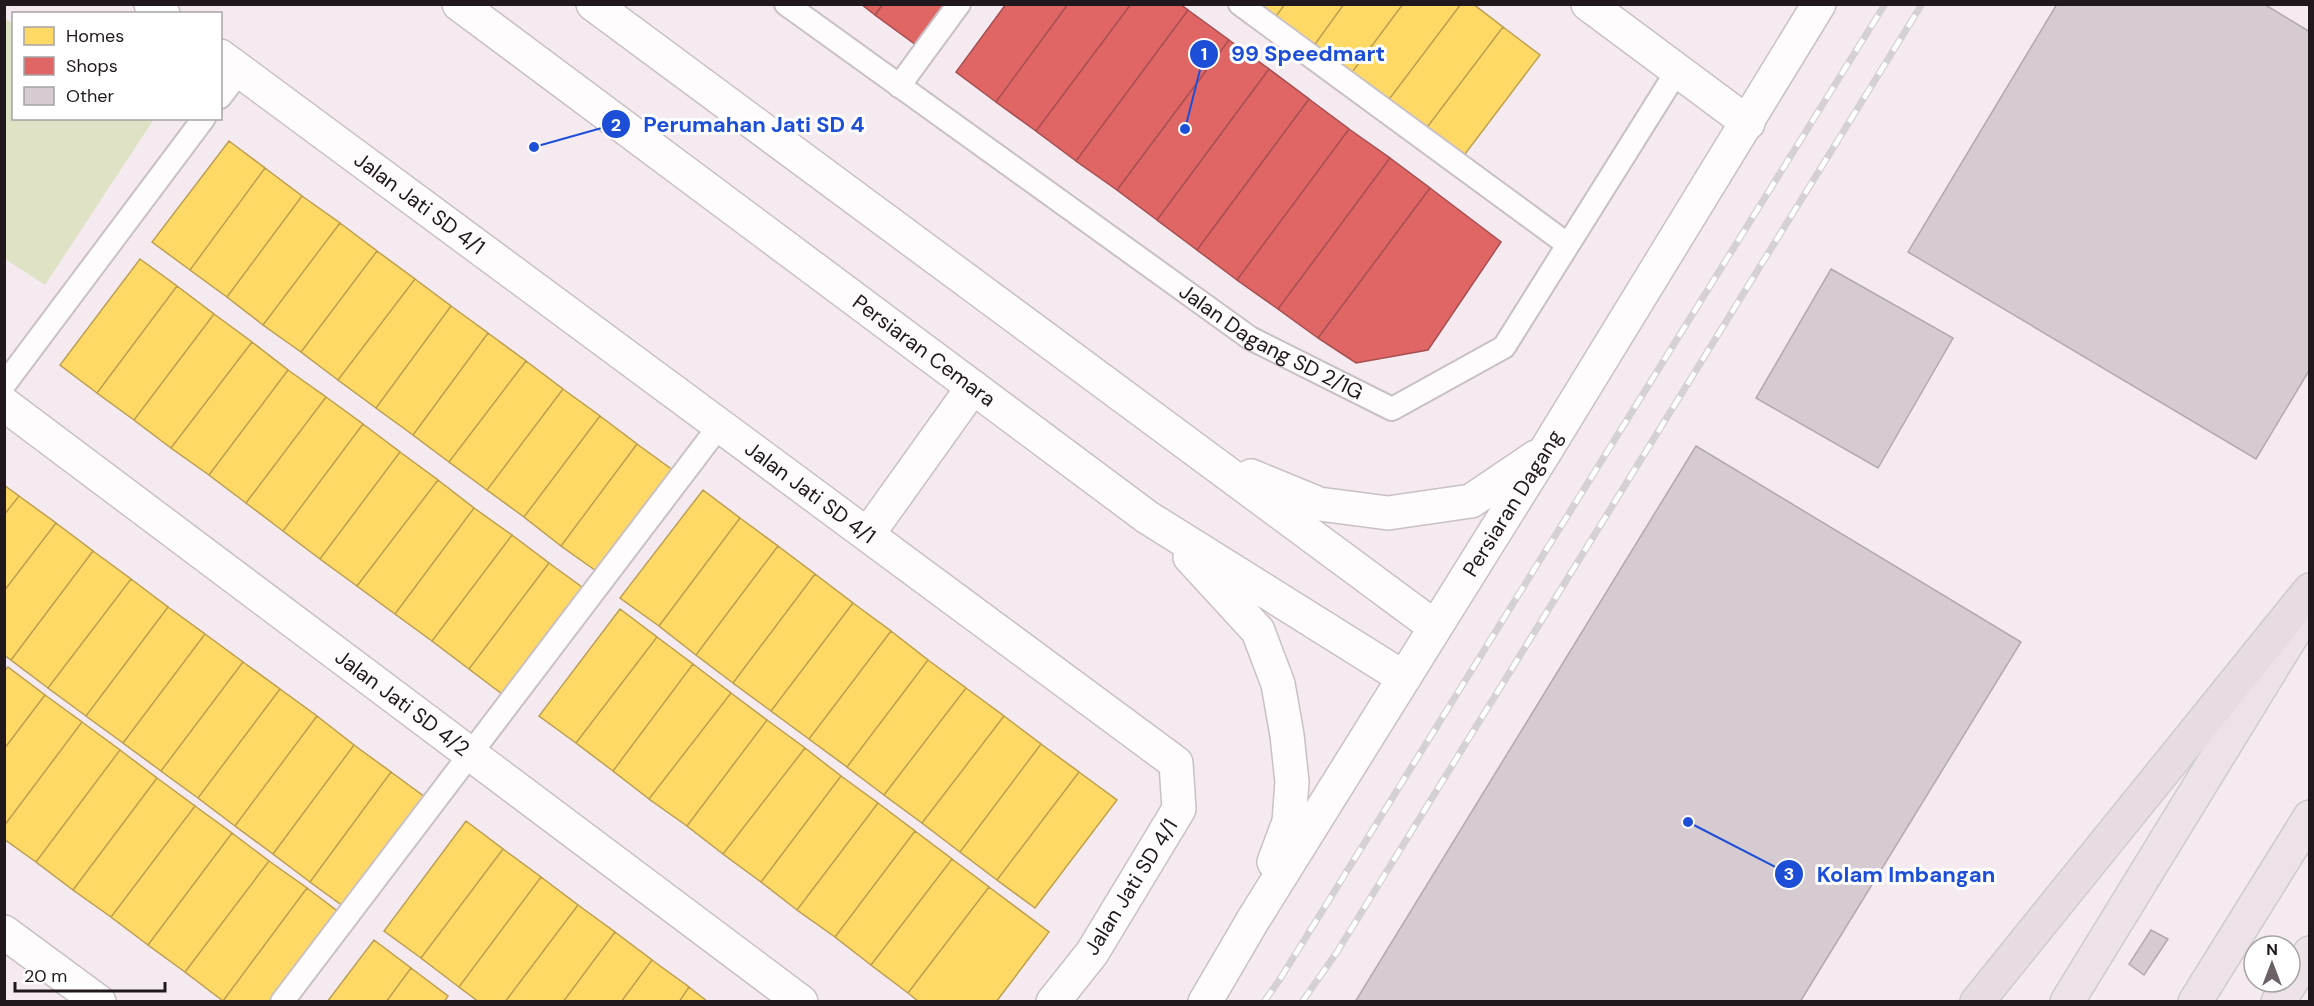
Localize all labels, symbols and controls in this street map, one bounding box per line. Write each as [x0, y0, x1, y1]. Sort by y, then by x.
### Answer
legend [12, 12, 222, 120]
text: Homes [66, 24, 124, 48]
callout: 99 Speedmart [1189, 34, 1397, 74]
text: 99 Speedmart [1231, 39, 1385, 68]
text: 1 [1201, 42, 1207, 66]
text: Shops [66, 54, 118, 78]
text: Other [66, 84, 115, 108]
callout: Perumahan Jati SD 4 [601, 104, 877, 144]
text: Perumahan Jati SD 4 [643, 110, 865, 139]
text: 2 [611, 113, 621, 137]
street label: Jalan Jati SD 4/1 [348, 146, 490, 261]
street label: Jalan Dagang SD 2/1G [1173, 277, 1368, 406]
street label: Persiaran Cemara [847, 288, 1001, 413]
street label: Persiaran Dagang [1456, 424, 1569, 582]
street label: Jalan Jati SD 4/1 [739, 435, 881, 550]
street label: Jalan Jati SD 4/2 [329, 643, 475, 763]
street label: Jalan Jati SD 4/1 [1078, 813, 1184, 961]
callout: Kolam Imbangan [1774, 854, 2007, 894]
text: Kolam Imbangan [1817, 860, 1995, 889]
text: 3 [1784, 862, 1794, 886]
north arrow [2242, 934, 2302, 994]
text: N [2266, 939, 2278, 960]
scale bar [15, 955, 165, 993]
text: 20 m [24, 964, 67, 988]

